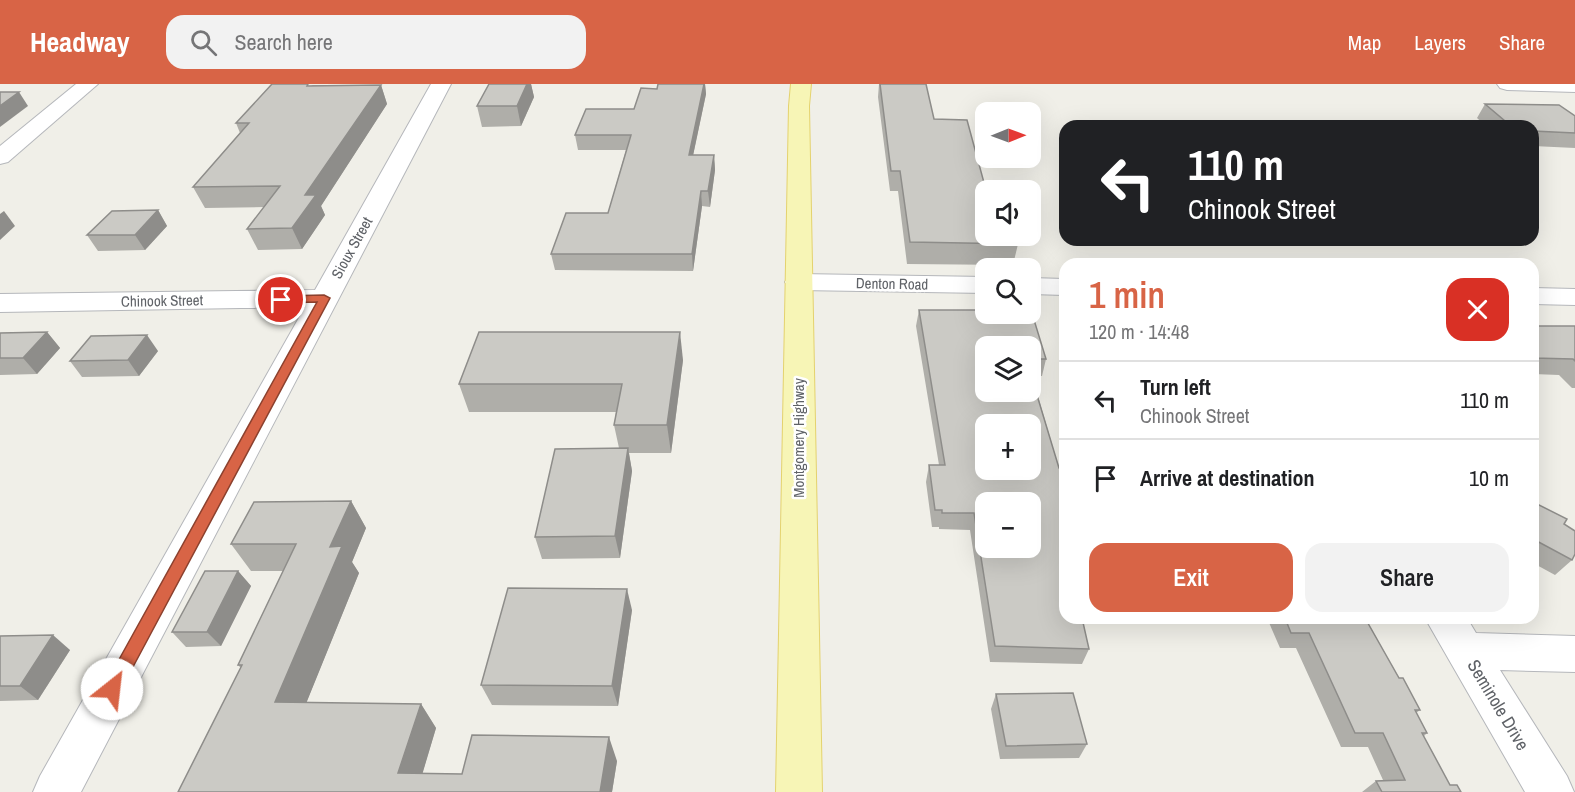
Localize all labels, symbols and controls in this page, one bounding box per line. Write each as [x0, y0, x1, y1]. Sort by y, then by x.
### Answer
search box [166, 15, 586, 69]
text: Headway [30, 23, 130, 61]
icon: search [187, 26, 220, 59]
text: Search here [235, 27, 333, 57]
text: Map [1348, 28, 1381, 57]
text: Layers [1414, 28, 1466, 57]
text: Share [1499, 28, 1545, 57]
north arrow [975, 102, 1041, 168]
map controls [975, 102, 1041, 558]
text: 110 m [1188, 137, 1284, 193]
icon: left [1089, 144, 1167, 222]
button: sound [975, 180, 1041, 246]
text: Chinook Street [1188, 191, 1336, 227]
street label: Sioux Street [326, 213, 377, 282]
button: search [975, 258, 1041, 324]
text: 1 min [1089, 271, 1165, 319]
street label: Denton Road [856, 272, 928, 295]
pin [255, 274, 306, 325]
button: close [1446, 278, 1509, 341]
icon: arrive [264, 283, 297, 316]
street label: Chinook Street [121, 289, 204, 312]
text: 120 m · 14:48 [1089, 318, 1189, 345]
button: layers [975, 336, 1041, 402]
text: Turn left [1140, 372, 1211, 402]
street label: Montgomery Highway [788, 377, 809, 498]
icon: left [1089, 384, 1122, 417]
text: 110 m [1460, 385, 1509, 415]
text: Chinook Street [1140, 402, 1249, 429]
button: + [975, 414, 1041, 480]
icon: arrive [1089, 462, 1122, 495]
text: Arrive at destination [1140, 463, 1314, 493]
text: 10 m [1469, 463, 1509, 493]
button: − [975, 492, 1041, 558]
button: Exit [1089, 543, 1293, 612]
button: Share [1305, 543, 1509, 612]
street label: Seminole Drive [1462, 655, 1535, 755]
position arrow [80, 657, 144, 721]

